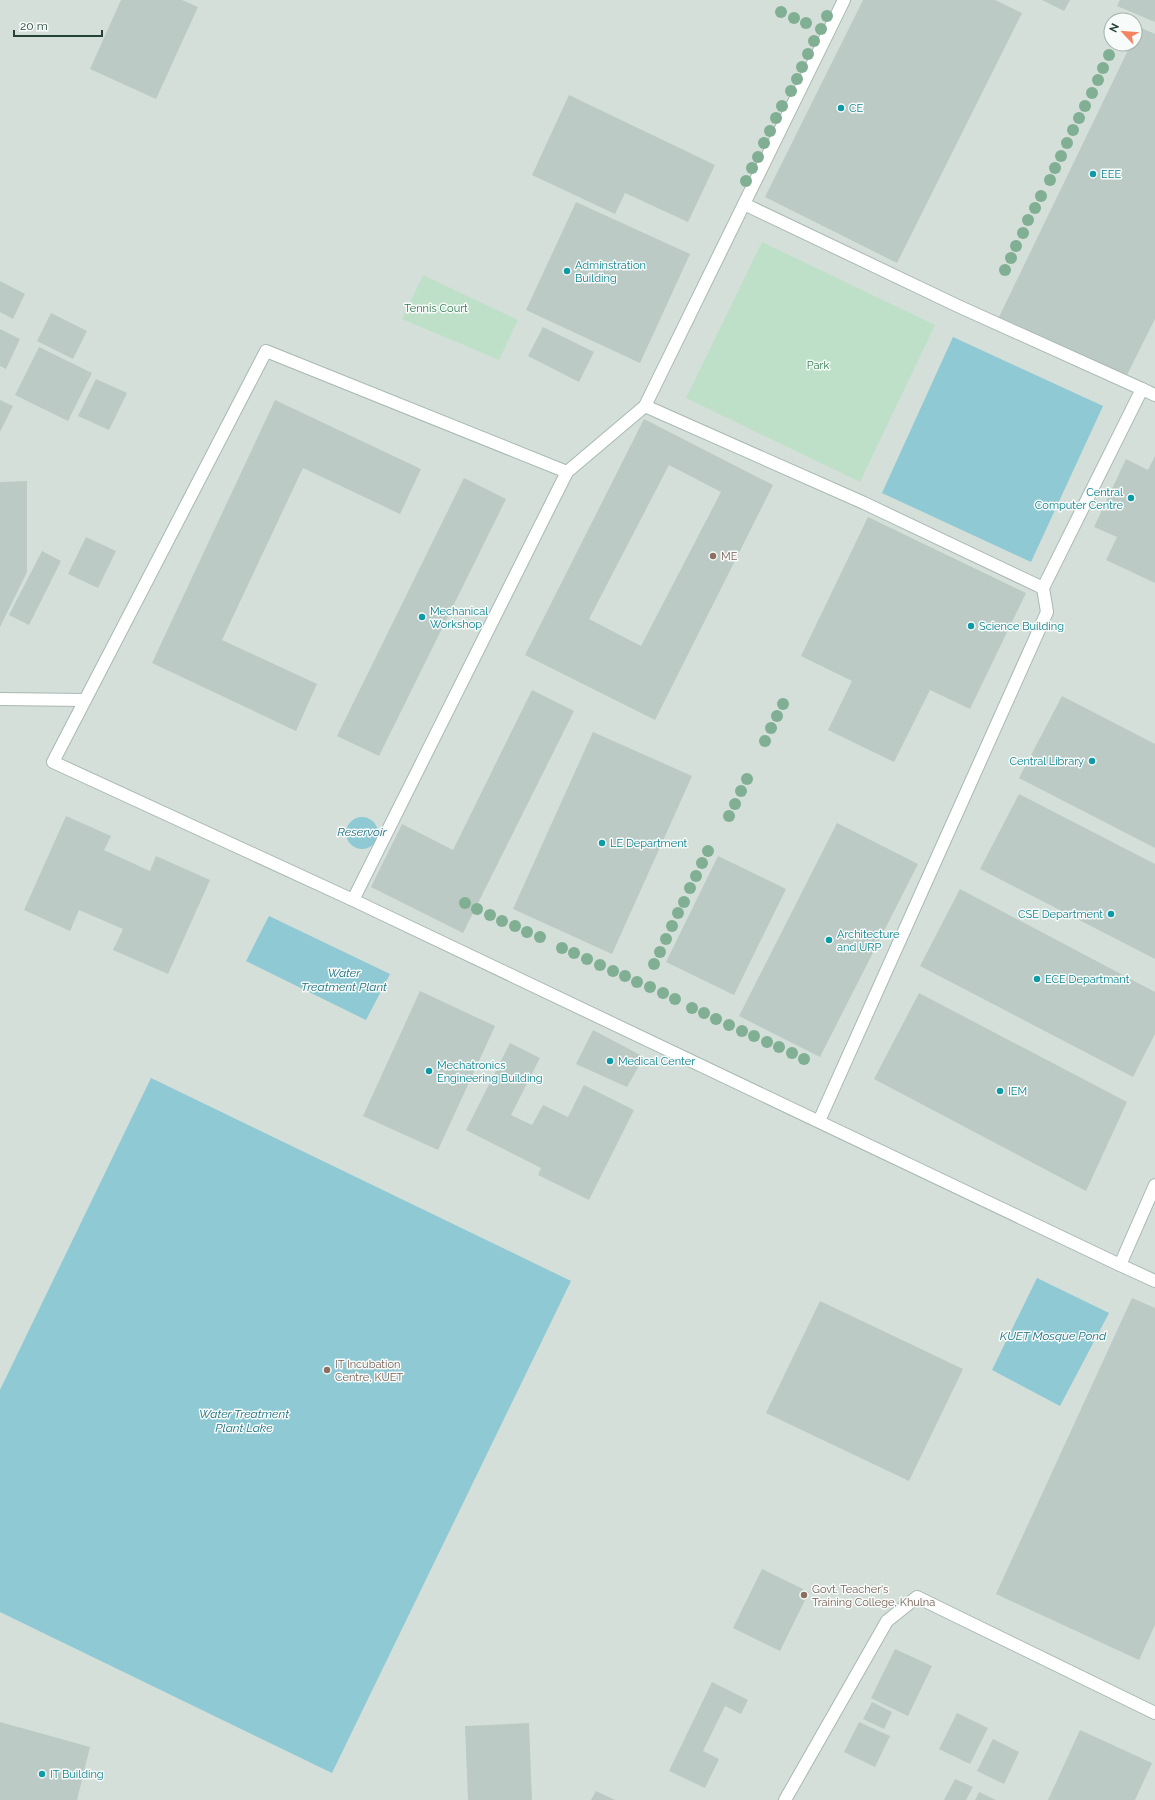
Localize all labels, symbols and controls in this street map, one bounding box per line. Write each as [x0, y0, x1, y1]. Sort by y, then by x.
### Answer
scale bar [14, 12, 102, 38]
north arrow [1103, 12, 1143, 52]
text: 20 m [20, 19, 48, 33]
text: N [1107, 21, 1122, 34]
place label: CE [849, 102, 864, 115]
marker: CE [836, 103, 846, 113]
place label: EEE [1101, 168, 1121, 181]
marker: EEE [1088, 169, 1098, 179]
place label: Adminstration Building [575, 259, 646, 285]
marker: Adminstration Building [562, 266, 572, 276]
park label: Tennis Court [404, 302, 468, 315]
park label: Park [807, 359, 829, 372]
place label: Central Computer Centre [1035, 486, 1124, 512]
marker: Central Computer Centre [1126, 493, 1136, 503]
place label: ME [721, 550, 738, 563]
marker: ME [708, 551, 718, 561]
place label: Mechanical Workshop [430, 605, 488, 631]
marker: Mechanical Workshop [417, 612, 427, 622]
place label: Science Building [979, 620, 1064, 633]
marker: Science Building [966, 621, 976, 631]
place label: Central Library [1009, 755, 1084, 768]
marker: Central Library [1087, 756, 1097, 766]
water label: Reservoir [337, 825, 388, 839]
place label: LE Department [610, 837, 687, 850]
marker: LE Department [597, 838, 607, 848]
place label: CSE Department [1018, 908, 1103, 921]
marker: CSE Department [1106, 909, 1116, 919]
place label: Architecture and URP [837, 928, 900, 954]
marker: Architecture and URP [824, 935, 834, 945]
water label: Water Treatment Plant [301, 966, 387, 994]
place label: ECE Departmant [1045, 973, 1130, 986]
marker: ECE Departmant [1032, 974, 1042, 984]
place label: Medical Center [618, 1055, 695, 1068]
marker: Medical Center [605, 1056, 615, 1066]
place label: Mechatronics Engineering Building [437, 1059, 543, 1085]
marker: Mechatronics Engineering Building [424, 1066, 434, 1076]
place label: IEM [1008, 1085, 1027, 1098]
marker: IEM [995, 1086, 1005, 1096]
water label: KUET Mosque Pond [1000, 1329, 1107, 1343]
place label: IT Incubation Centre, KUET [335, 1358, 404, 1384]
marker: IT Incubation Centre, KUET [322, 1365, 332, 1375]
water label: Water Treatment Plant Lake [199, 1407, 289, 1435]
place label: Govt. Teacher's Training College, Khulna [812, 1583, 935, 1609]
marker: Govt. Teacher's Training College, Khulna [799, 1590, 809, 1600]
place label: IT Building [50, 1768, 104, 1781]
marker: IT Building [37, 1769, 47, 1779]

